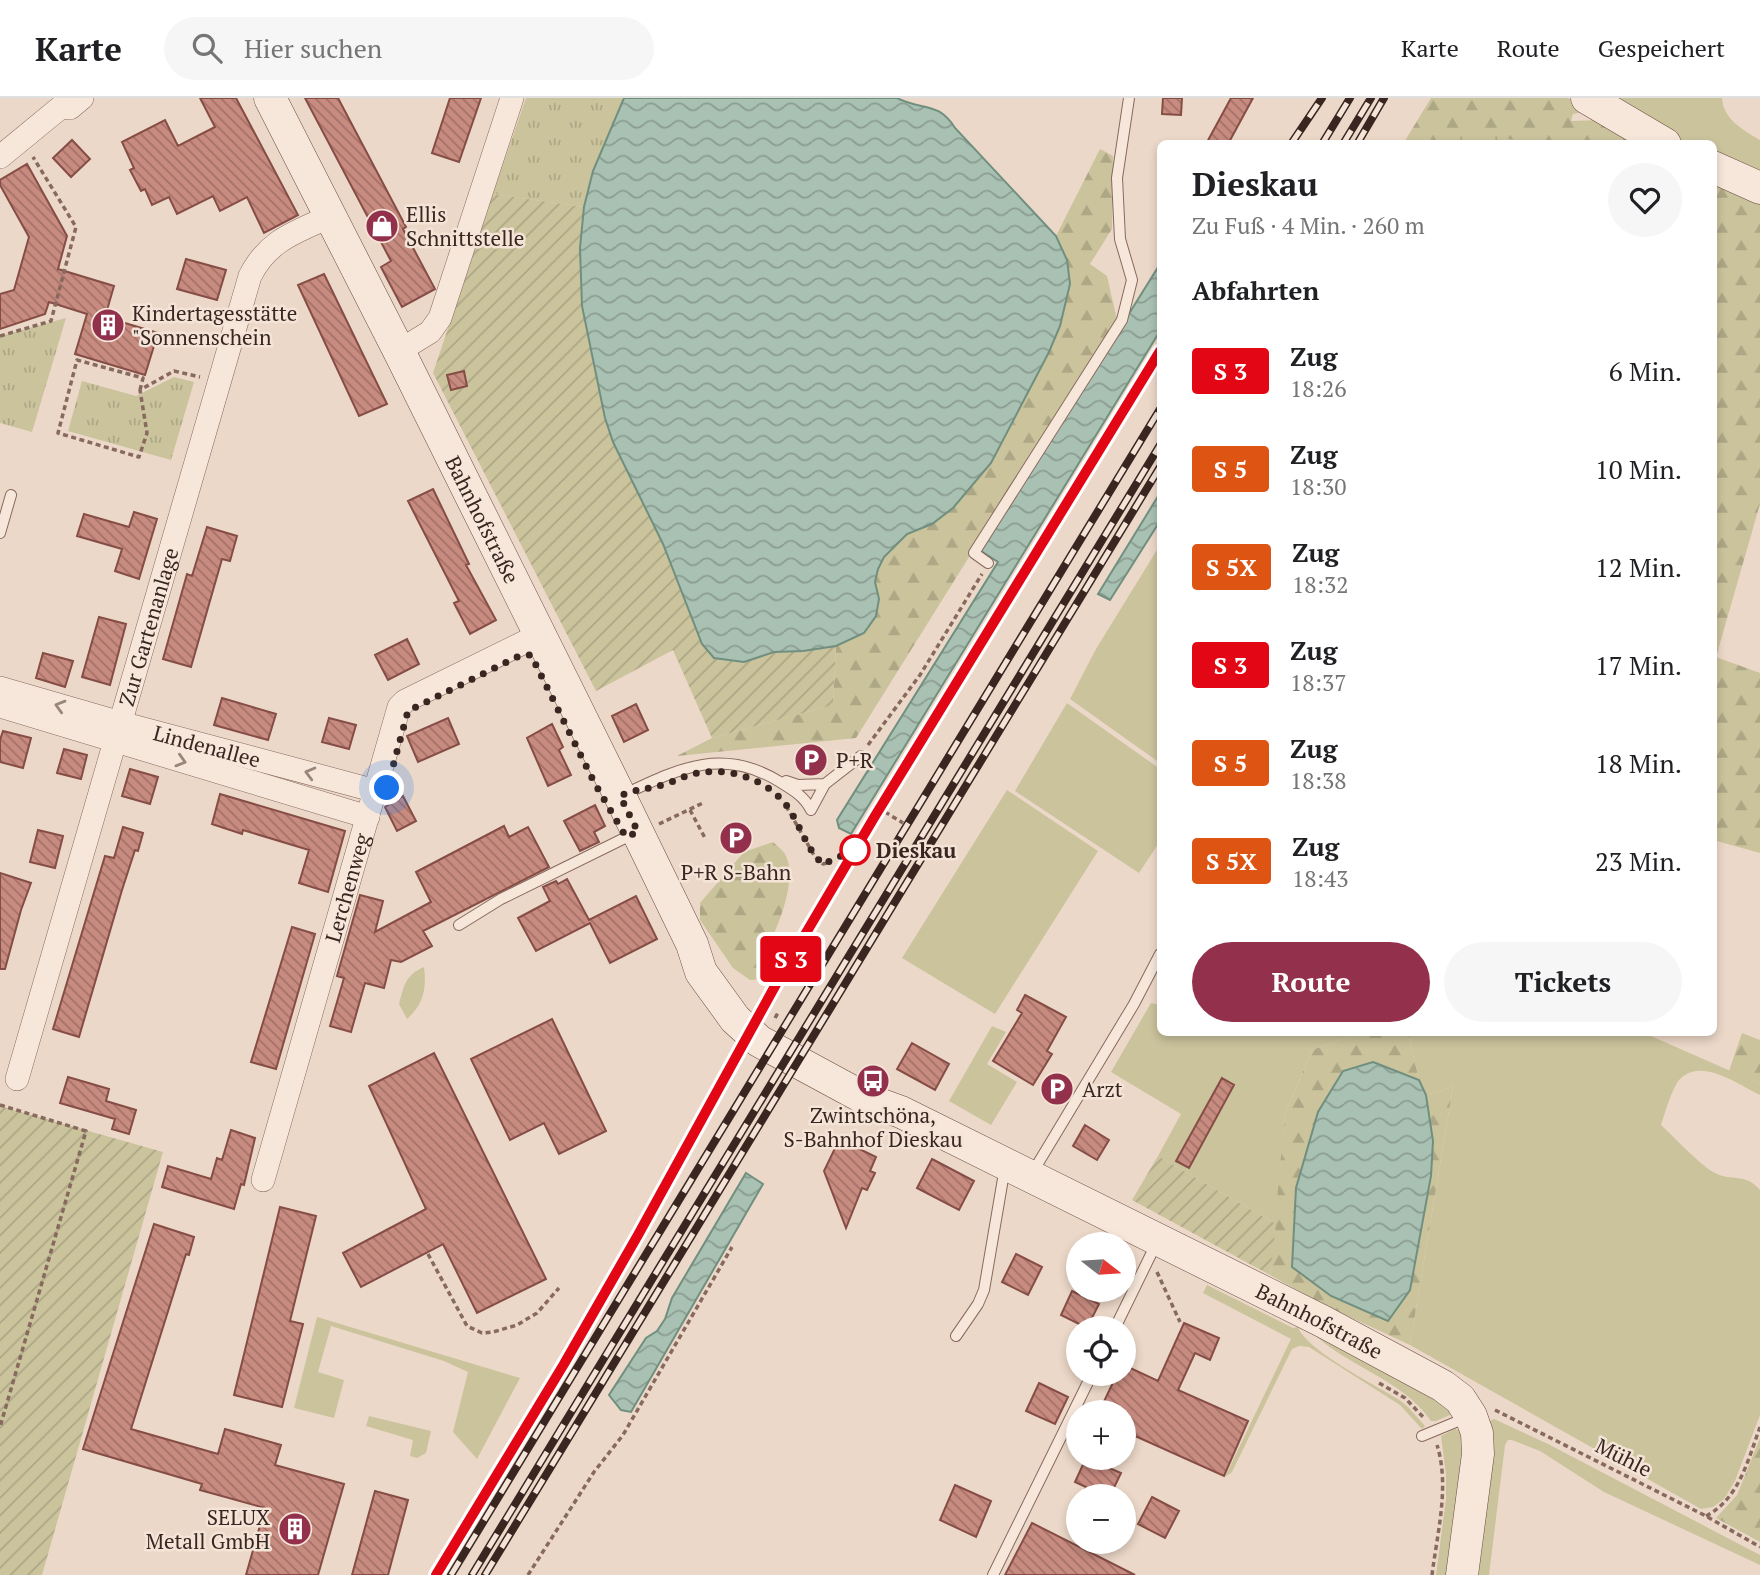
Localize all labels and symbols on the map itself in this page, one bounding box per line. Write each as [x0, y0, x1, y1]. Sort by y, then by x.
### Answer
place label: Ellis Schnittstelle [406, 200, 524, 252]
shop icon: Ellis Schnittstelle [363, 207, 401, 245]
place label: Kindertagesstätte "Sonnenschein [132, 299, 297, 351]
building icon: Kindertagesstätte "Sonnenschein [89, 306, 127, 344]
street label: Bahnhofstraße [439, 451, 526, 588]
street label: Zur Gartenanlage [112, 544, 185, 709]
one-way arrow [55, 699, 67, 714]
street label: Lindenallee [151, 718, 264, 774]
parking icon: P+R [792, 741, 830, 779]
place label: P+R [836, 746, 874, 774]
one-way arrow [175, 752, 187, 767]
one-way arrow [304, 767, 316, 781]
your location [369, 770, 404, 805]
parking icon: P+R S-Bahn [717, 819, 755, 857]
street label: Lerchenweg [318, 829, 376, 946]
marker: Dieskau [840, 835, 870, 865]
place label: Dieskau [876, 836, 956, 864]
place label: P+R S-Bahn [681, 858, 792, 886]
line badge: S 3 [751, 936, 831, 982]
bus stop icon: Zwintschöna, S-Bahnhof Dieskau [854, 1062, 892, 1100]
parking icon: Arzt [1038, 1070, 1076, 1108]
place label: Arzt [1082, 1075, 1123, 1103]
place label: Zwintschöna, S-Bahnhof Dieskau [783, 1101, 963, 1153]
north arrow [1066, 1232, 1136, 1302]
street label: Bahnhofstraße [1251, 1276, 1388, 1365]
street label: Mühle [1591, 1431, 1657, 1483]
place label: SELUX Metall GmbH [146, 1503, 270, 1555]
building icon: SELUX Metall GmbH [276, 1510, 314, 1548]

